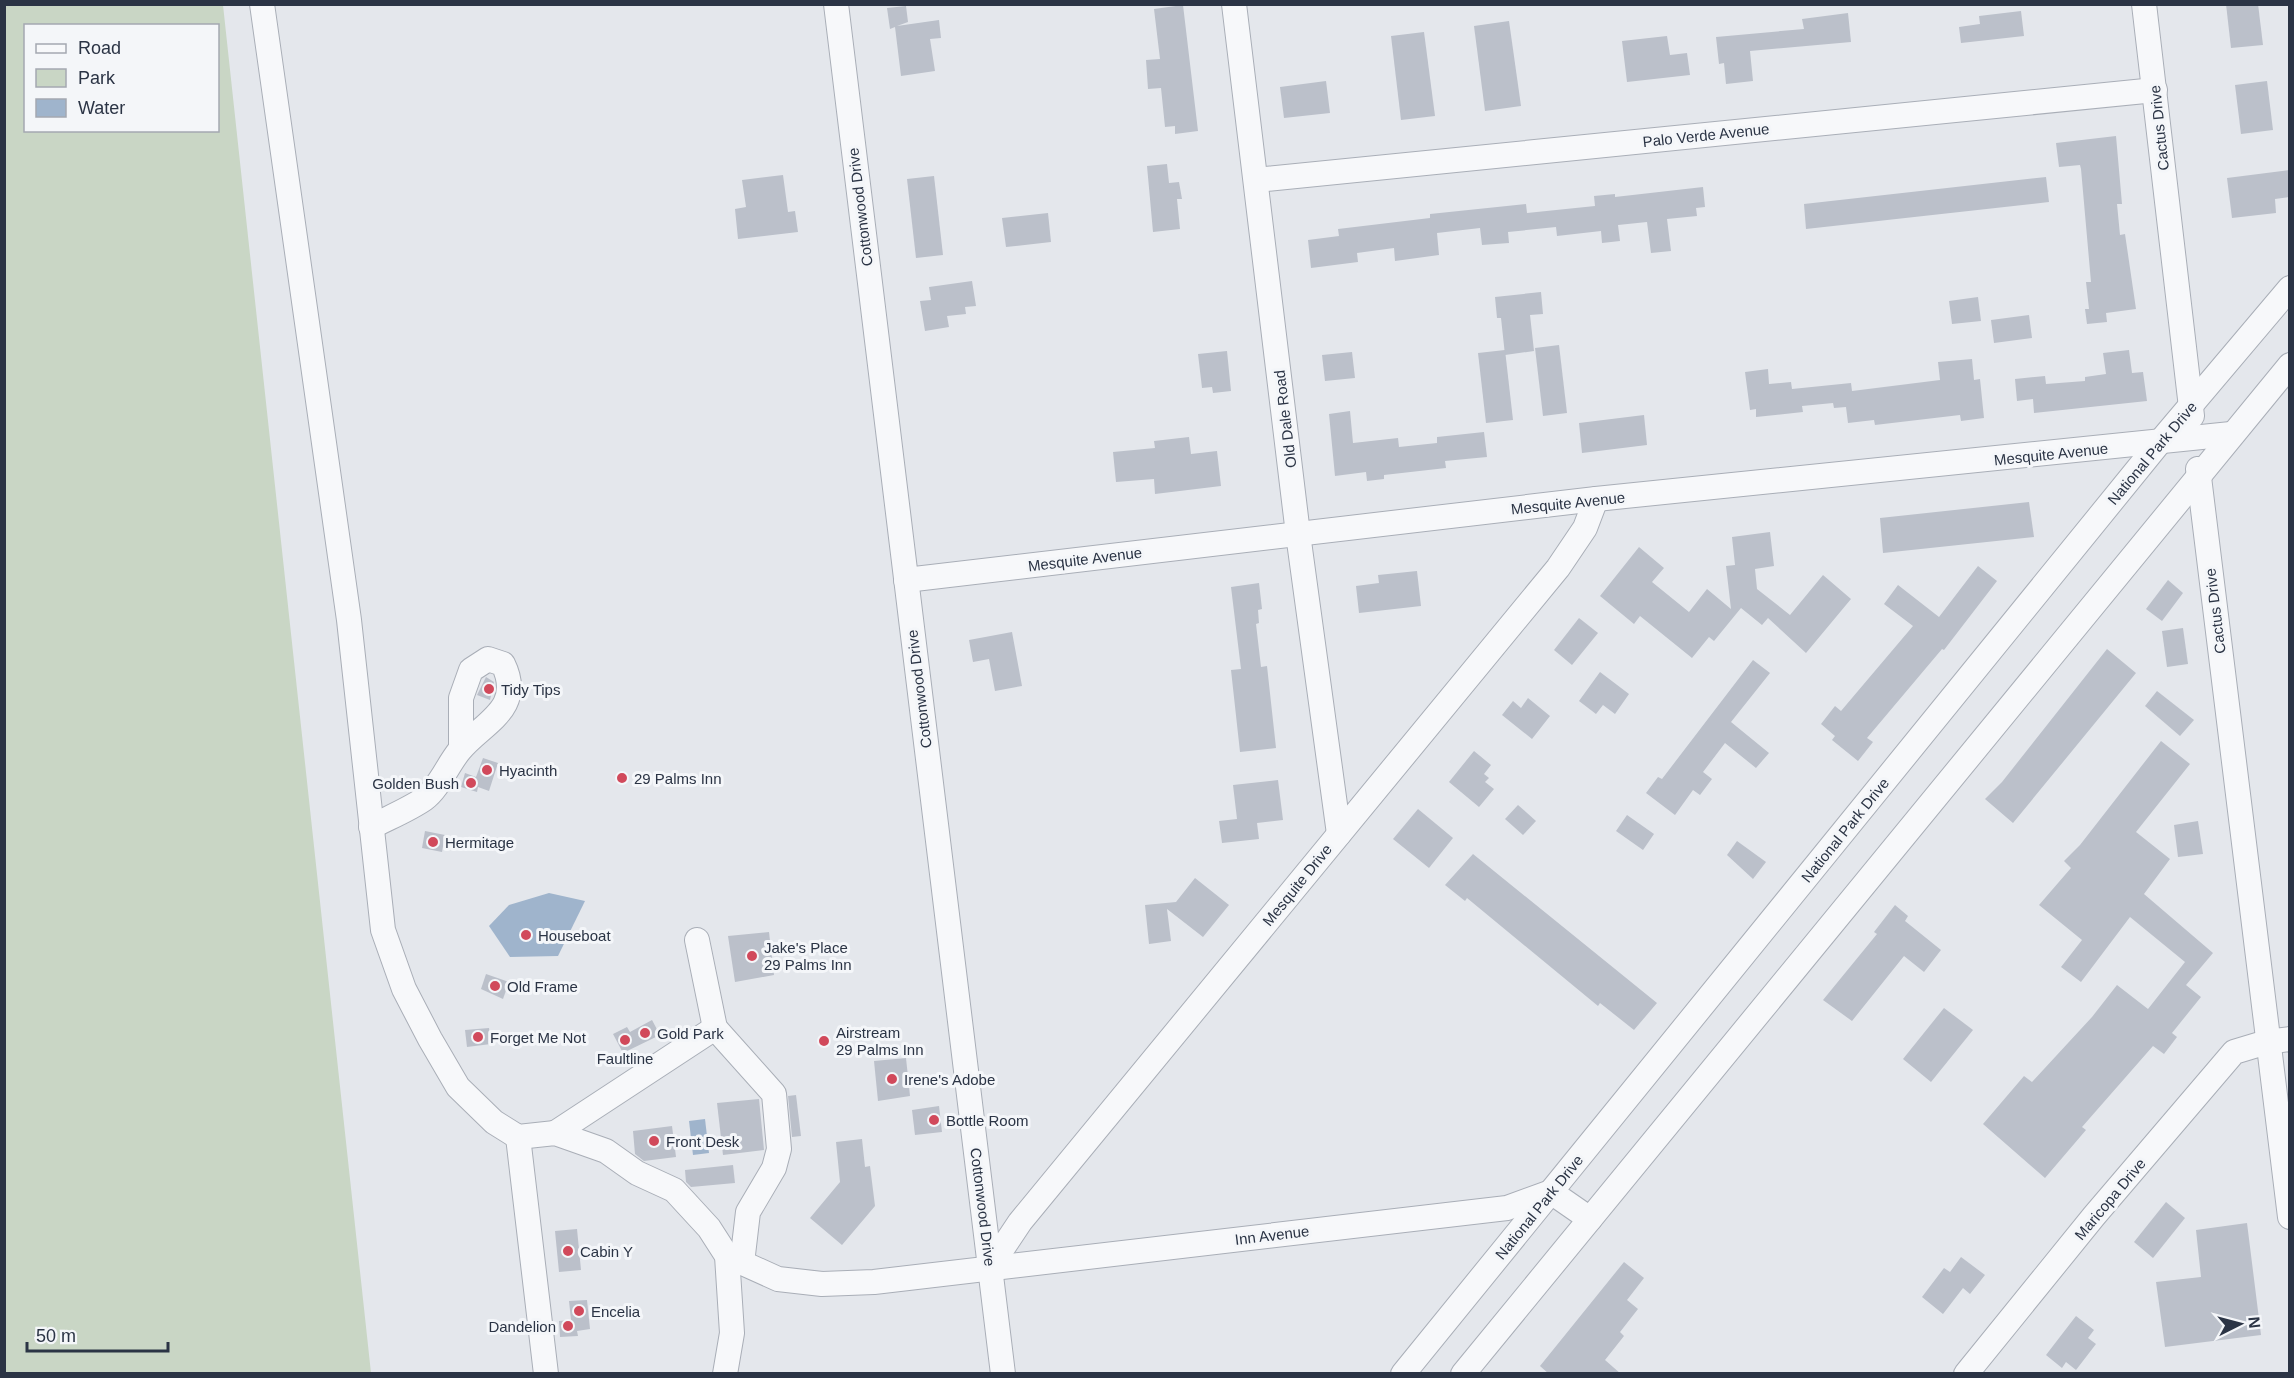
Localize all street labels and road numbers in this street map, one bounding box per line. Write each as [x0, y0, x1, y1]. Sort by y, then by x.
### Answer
street label: Cactus Drive [2146, 84, 2172, 172]
street label: Palo Verde Avenue [1642, 120, 1770, 150]
street label: Cottonwood Drive [844, 147, 876, 267]
street label: Old Dale Road [1271, 369, 1299, 469]
street label: National Park Drive [2104, 398, 2200, 508]
street label: Mesquite Avenue [1993, 440, 2109, 468]
street label: Mesquite Avenue [1510, 489, 1626, 517]
street label: Mesquite Avenue [1027, 544, 1143, 574]
street label: Cactus Drive [2201, 567, 2229, 655]
street label: Cottonwood Drive [903, 629, 935, 749]
street label: National Park Drive [1798, 774, 1892, 886]
street label: Mesquite Drive [1259, 841, 1335, 929]
street label: Cottonwood Drive [967, 1147, 999, 1267]
street label: National Park Drive [1492, 1151, 1586, 1263]
street label: Maricopa Drive [2071, 1155, 2149, 1243]
street label: Inn Avenue [1234, 1222, 1310, 1248]

